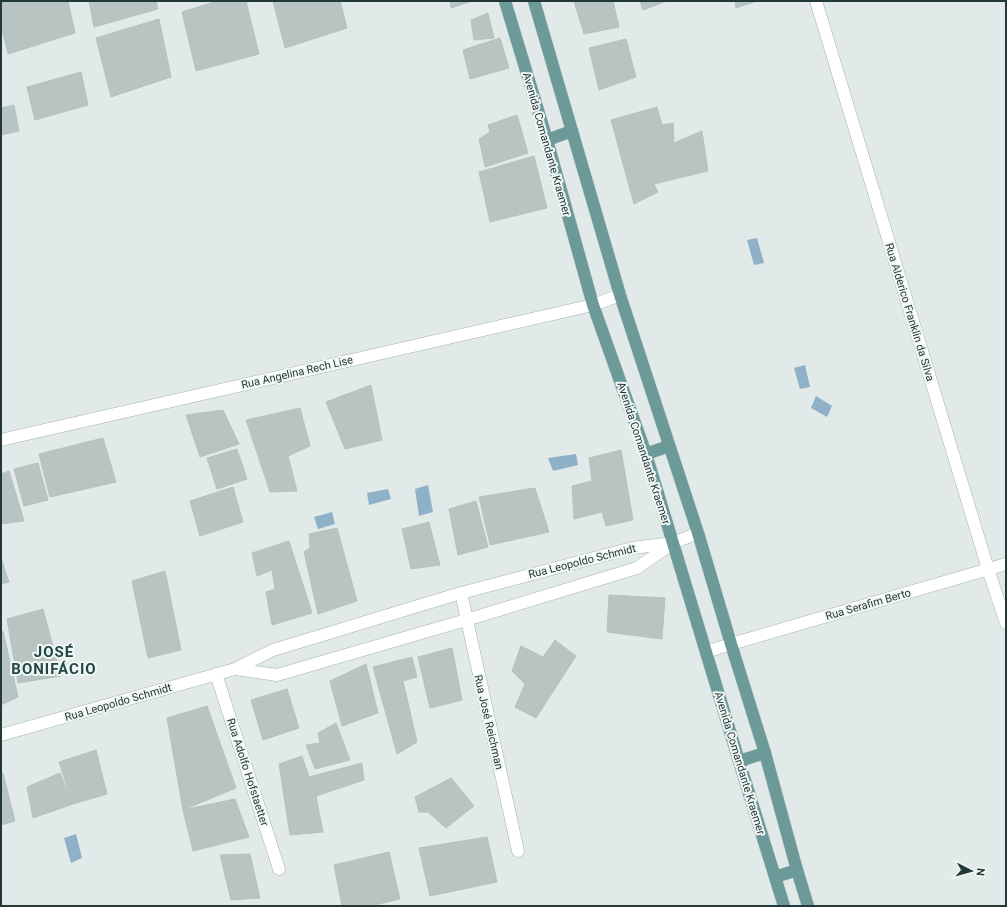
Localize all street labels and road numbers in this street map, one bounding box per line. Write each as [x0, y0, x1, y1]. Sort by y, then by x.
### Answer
street label: Avenida Comandante Kraemer [520, 71, 573, 218]
street label: Rua Alderico Franklin da Silva [882, 241, 937, 383]
street label: Rua Angelina Rech Lise [240, 353, 354, 392]
street label: Avenida Comandante Kraemer [614, 380, 673, 526]
street label: Rua Leopoldo Schmidt [527, 542, 638, 581]
street label: Rua Serafim Berto [824, 586, 912, 623]
street label: Rua José Reichman [471, 673, 506, 771]
street label: Rua Leopoldo Schmidt [63, 681, 173, 724]
street label: Avenida Comandante Kraemer [712, 690, 768, 836]
street label: Rua Adolfo Hofstaetter [224, 717, 271, 828]

